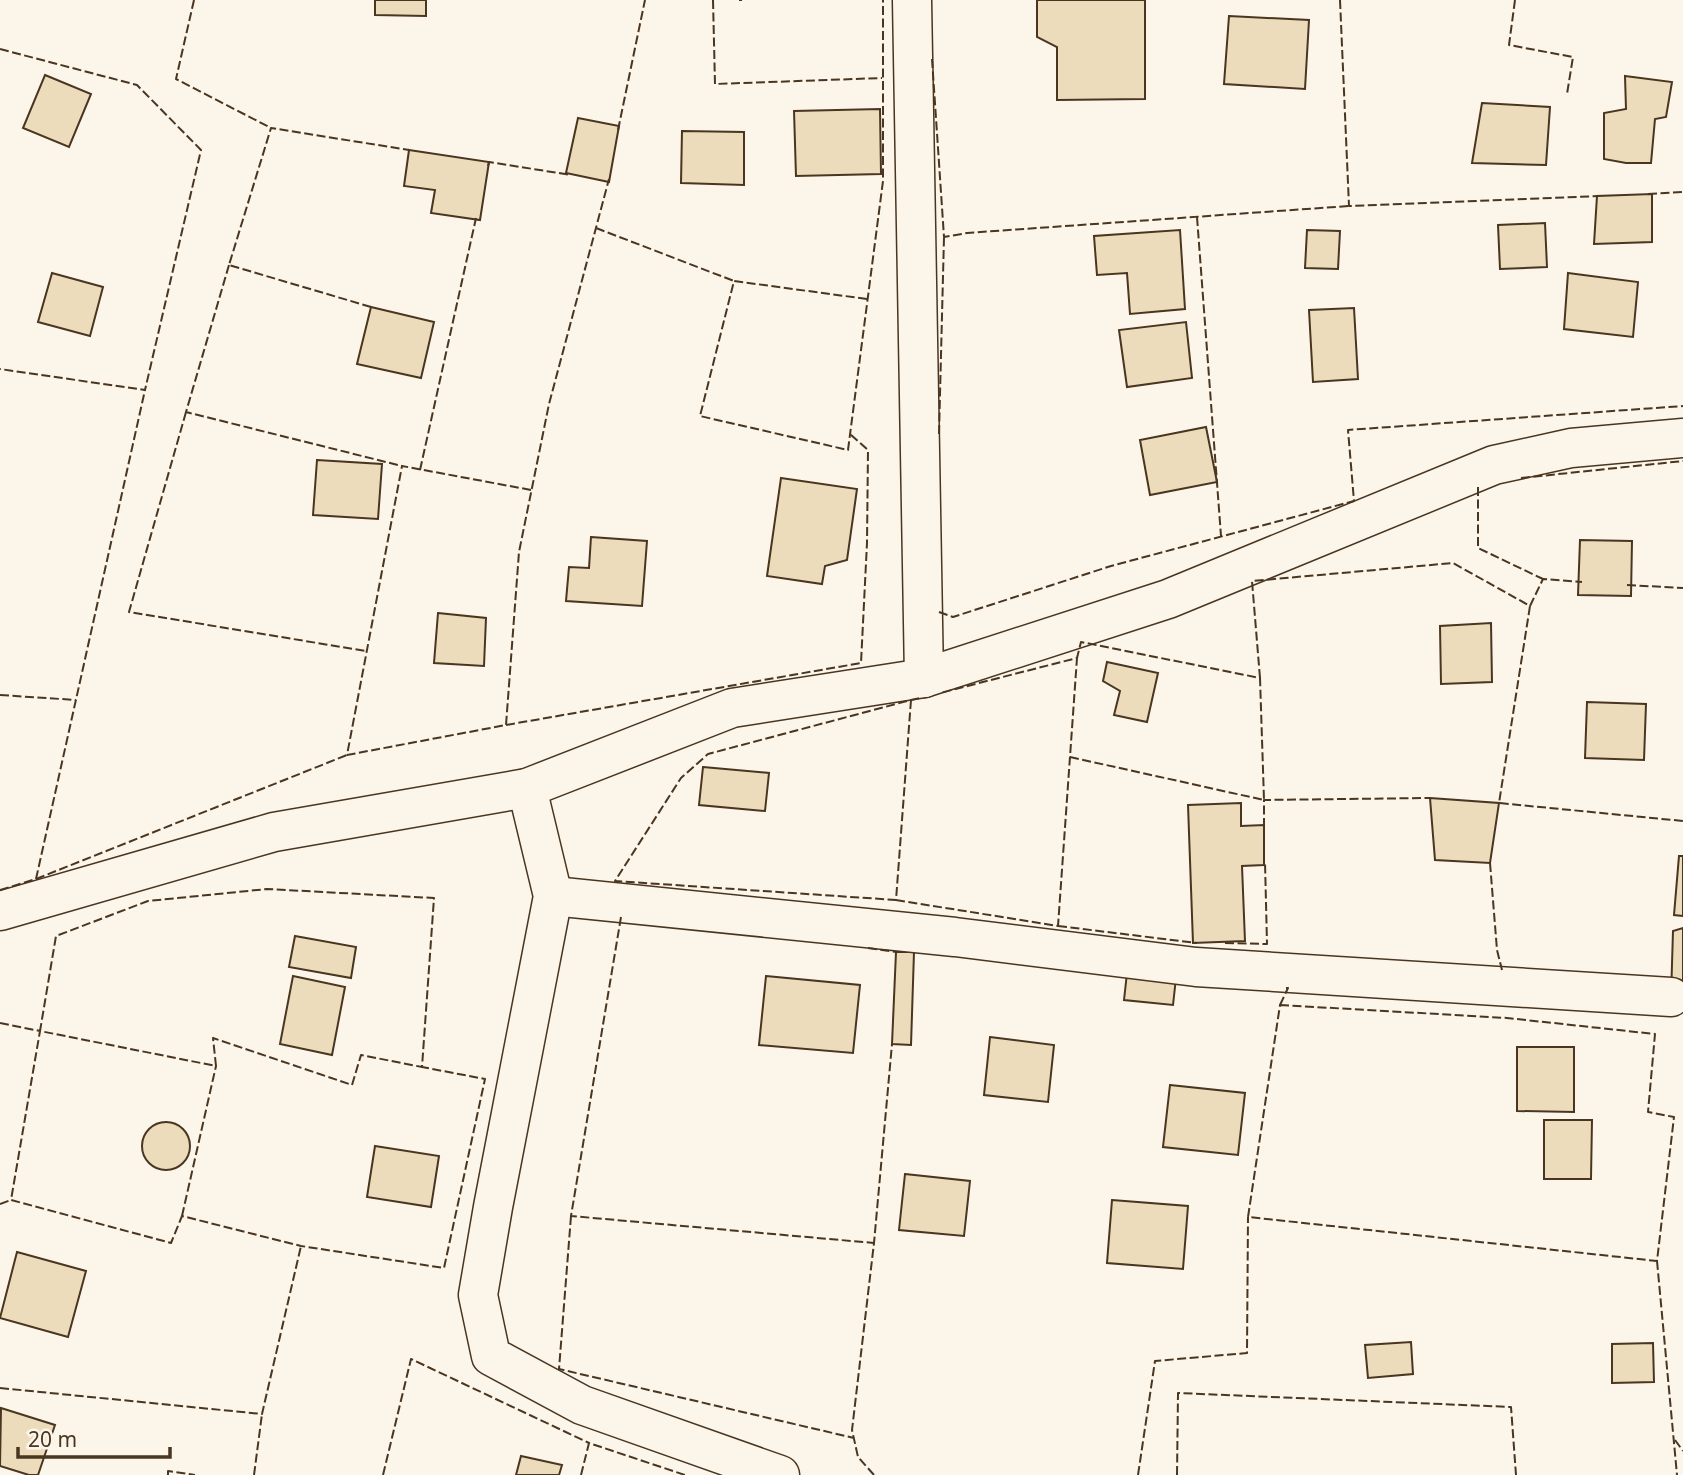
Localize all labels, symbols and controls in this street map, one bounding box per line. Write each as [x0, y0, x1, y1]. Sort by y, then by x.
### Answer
scale bar [18, 1416, 170, 1460]
text: 20 m [28, 1425, 77, 1453]

